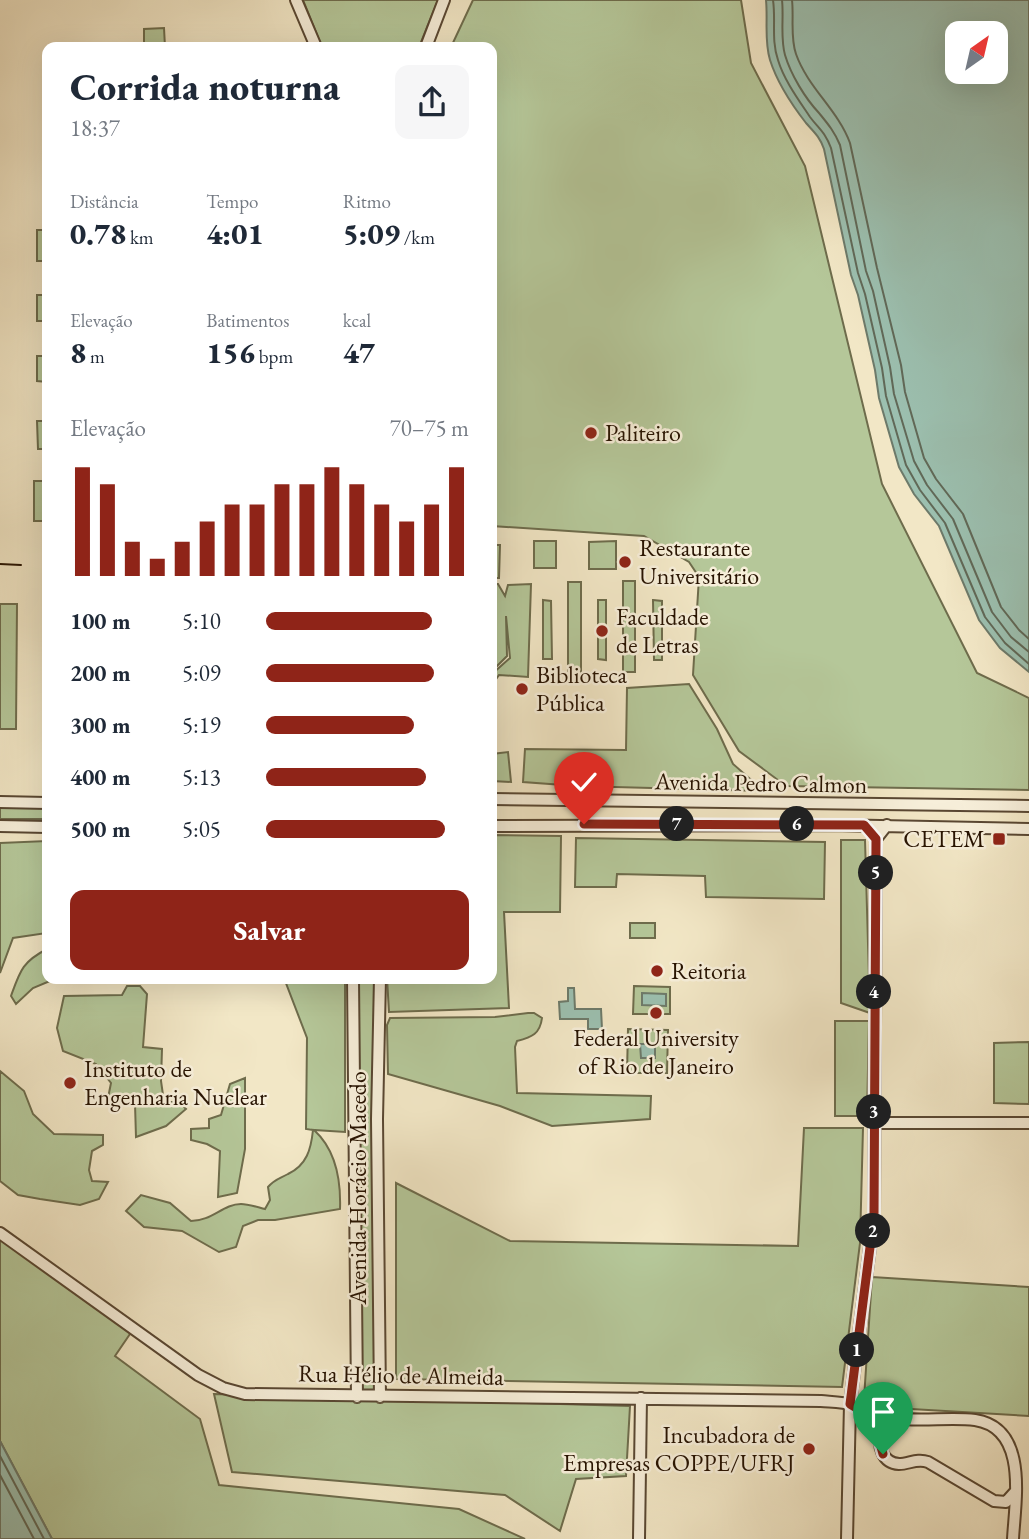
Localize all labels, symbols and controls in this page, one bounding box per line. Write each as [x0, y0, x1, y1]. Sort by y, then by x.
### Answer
north arrow [945, 21, 1008, 84]
map controls [945, 21, 1008, 84]
text: Corrida noturna [70, 62, 340, 111]
button: share [395, 65, 469, 139]
text: 18:37 [70, 113, 120, 143]
text: Distância [70, 189, 139, 214]
text: Tempo [206, 189, 259, 214]
text: Ritmo [343, 189, 391, 214]
text: 0.78 [70, 214, 126, 253]
text: 4:01 [206, 214, 264, 253]
text: 5:09 [343, 214, 400, 253]
text: km [126, 225, 154, 250]
text: /km [400, 225, 435, 250]
text: Elevação [70, 308, 133, 333]
text: Batimentos [206, 308, 289, 333]
text: kcal [343, 308, 371, 333]
text: 8 [70, 333, 86, 372]
text: 156 [206, 333, 255, 372]
text: 47 [343, 333, 375, 372]
text: m [86, 344, 105, 369]
text: bpm [255, 344, 293, 369]
text: Elevação [70, 413, 146, 443]
text: 70–75 m [390, 413, 469, 443]
place label: Paliteiro [605, 417, 681, 448]
marker: Paliteiro [583, 425, 599, 441]
place label: Restaurante Universitário [639, 532, 759, 591]
marker: Restaurante Universitário [617, 554, 633, 570]
place label: Faculdade de Letras [616, 601, 709, 660]
text: 100 m [70, 606, 131, 636]
text: 5:10 [182, 606, 221, 636]
marker: Faculdade de Letras [594, 623, 610, 639]
text: 200 m [70, 658, 131, 688]
text: 5:09 [182, 658, 221, 688]
place label: Biblioteca Pública [536, 659, 628, 718]
marker: Biblioteca Pública [514, 681, 530, 697]
text: 300 m [70, 710, 131, 740]
text: 5:19 [182, 710, 221, 740]
pin [554, 752, 614, 824]
text: 400 m [70, 762, 131, 792]
text: 5:13 [182, 762, 221, 792]
icon: check [565, 763, 603, 801]
street label: Avenida Pedro Calmon [653, 765, 868, 800]
pin: 7 [660, 806, 694, 842]
pin: 6 [780, 806, 814, 842]
text: 7 [671, 811, 682, 836]
text: 6 [791, 811, 802, 836]
text: 500 m [70, 814, 131, 844]
text: 5:05 [182, 814, 221, 844]
place label: CETEM [903, 823, 985, 854]
marker: CETEM [991, 831, 1007, 847]
pin: 5 [858, 856, 894, 890]
text: 5 [870, 860, 881, 885]
button: Salvar [70, 890, 469, 970]
place label: Reitoria [671, 955, 747, 986]
marker: Reitoria [649, 963, 665, 979]
pin: 4 [856, 974, 892, 1010]
text: 4 [868, 979, 879, 1004]
marker: Federal University of Rio de Janeiro [648, 1005, 664, 1021]
place label: Federal University of Rio de Janeiro [573, 1022, 739, 1081]
place label: Instituto de Engenharia Nuclear [84, 1053, 267, 1112]
street label: Avenida Horácio Macedo [342, 1071, 373, 1306]
marker: Instituto de Engenharia Nuclear [62, 1075, 78, 1091]
pin: 3 [856, 1094, 892, 1130]
text: 3 [868, 1099, 879, 1124]
pin: 2 [856, 1214, 890, 1248]
text: 2 [867, 1218, 878, 1243]
pin: 1 [840, 1332, 874, 1368]
text: 1 [851, 1337, 862, 1362]
street label: Rua Hélio de Almeida [298, 1357, 504, 1392]
pin [853, 1382, 913, 1454]
icon: arrive [864, 1393, 902, 1431]
place label: Incubadora de Empresas COPPE/UFRJ [563, 1419, 795, 1478]
marker: Incubadora de Empresas COPPE/UFRJ [801, 1441, 817, 1457]

